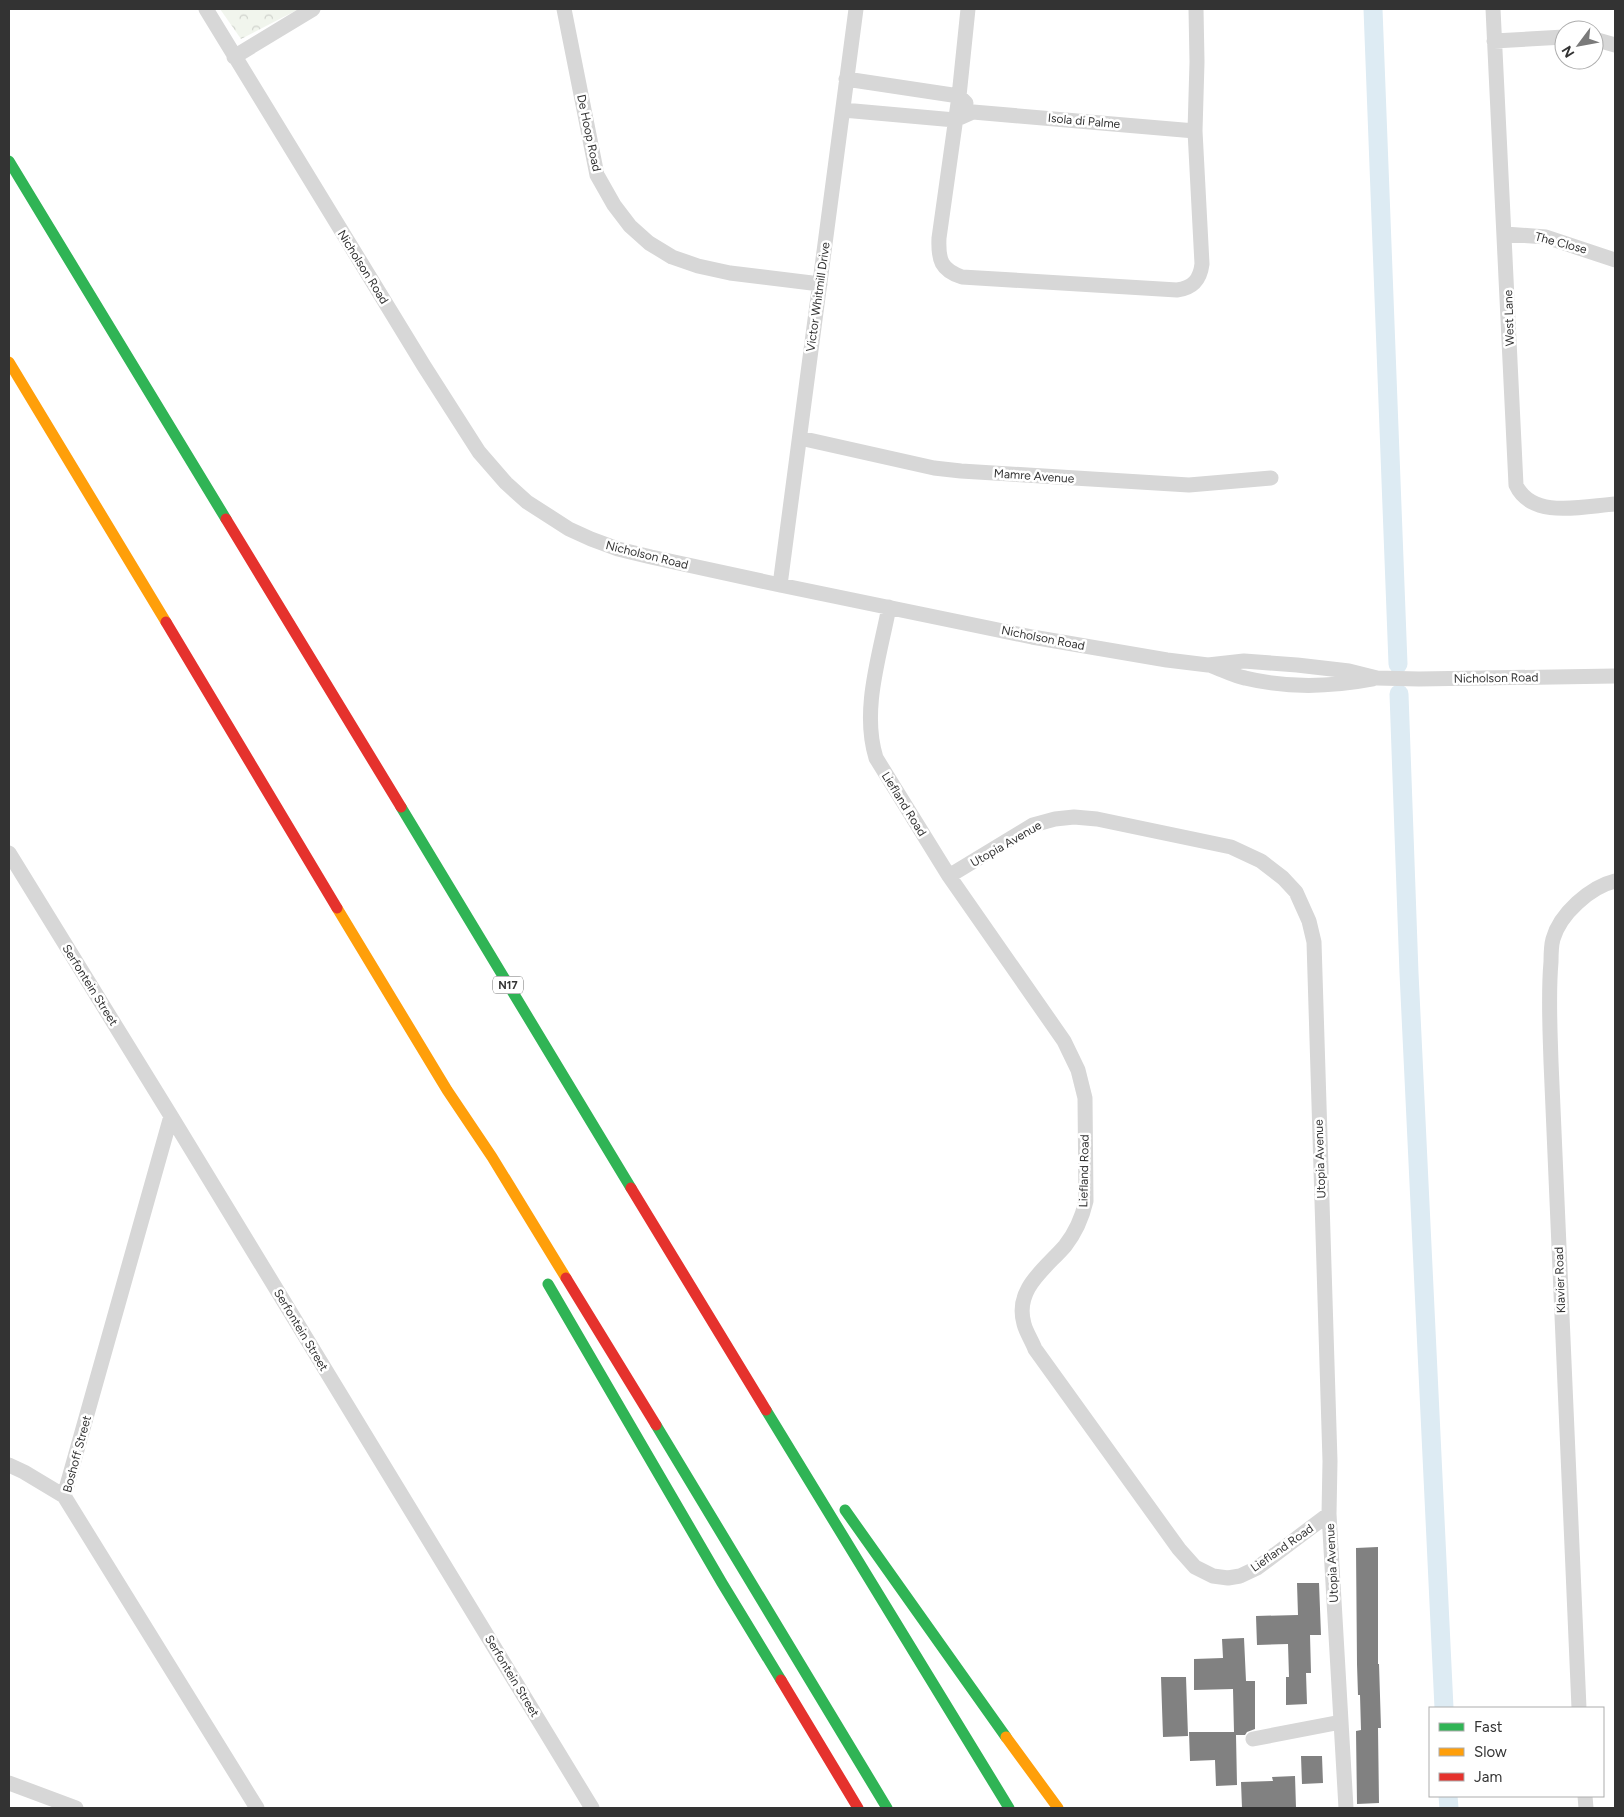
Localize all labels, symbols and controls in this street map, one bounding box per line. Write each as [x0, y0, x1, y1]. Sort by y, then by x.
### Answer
north arrow [1554, 20, 1604, 70]
text: N [1558, 43, 1578, 61]
street label: De Hoop Road [574, 93, 604, 173]
street label: Isola di Palme [1047, 111, 1121, 131]
street label: Nicholson Road [335, 227, 391, 307]
street label: The Close [1533, 229, 1589, 257]
street label: Victor Whitmill Drive [803, 241, 833, 353]
street label: West Lane [1501, 289, 1517, 346]
street label: Mamre Avenue [993, 466, 1075, 486]
street label: Nicholson Road [604, 538, 690, 572]
street label: Nicholson Road [1000, 623, 1086, 653]
street label: Nicholson Road [1454, 670, 1538, 686]
street label: Liefland Road [879, 769, 929, 839]
street label: Utopia Avenue [968, 818, 1044, 870]
street label: Serfontein Street [59, 942, 121, 1029]
road number: N17 [493, 976, 523, 994]
street label: Utopia Avenue [1312, 1119, 1328, 1199]
street label: Liefland Road [1076, 1134, 1092, 1208]
street label: Klavier Road [1552, 1247, 1568, 1313]
street label: Serfontein Street [271, 1286, 331, 1374]
street label: Boshoff Street [60, 1414, 94, 1494]
street label: Liefland Road [1248, 1521, 1316, 1575]
street label: Utopia Avenue [1323, 1523, 1341, 1603]
street label: Serfontein Street [482, 1632, 542, 1720]
legend [1429, 1707, 1604, 1797]
text: Fast [1474, 1718, 1503, 1736]
text: Slow [1474, 1743, 1507, 1761]
text: Jam [1474, 1768, 1502, 1786]

